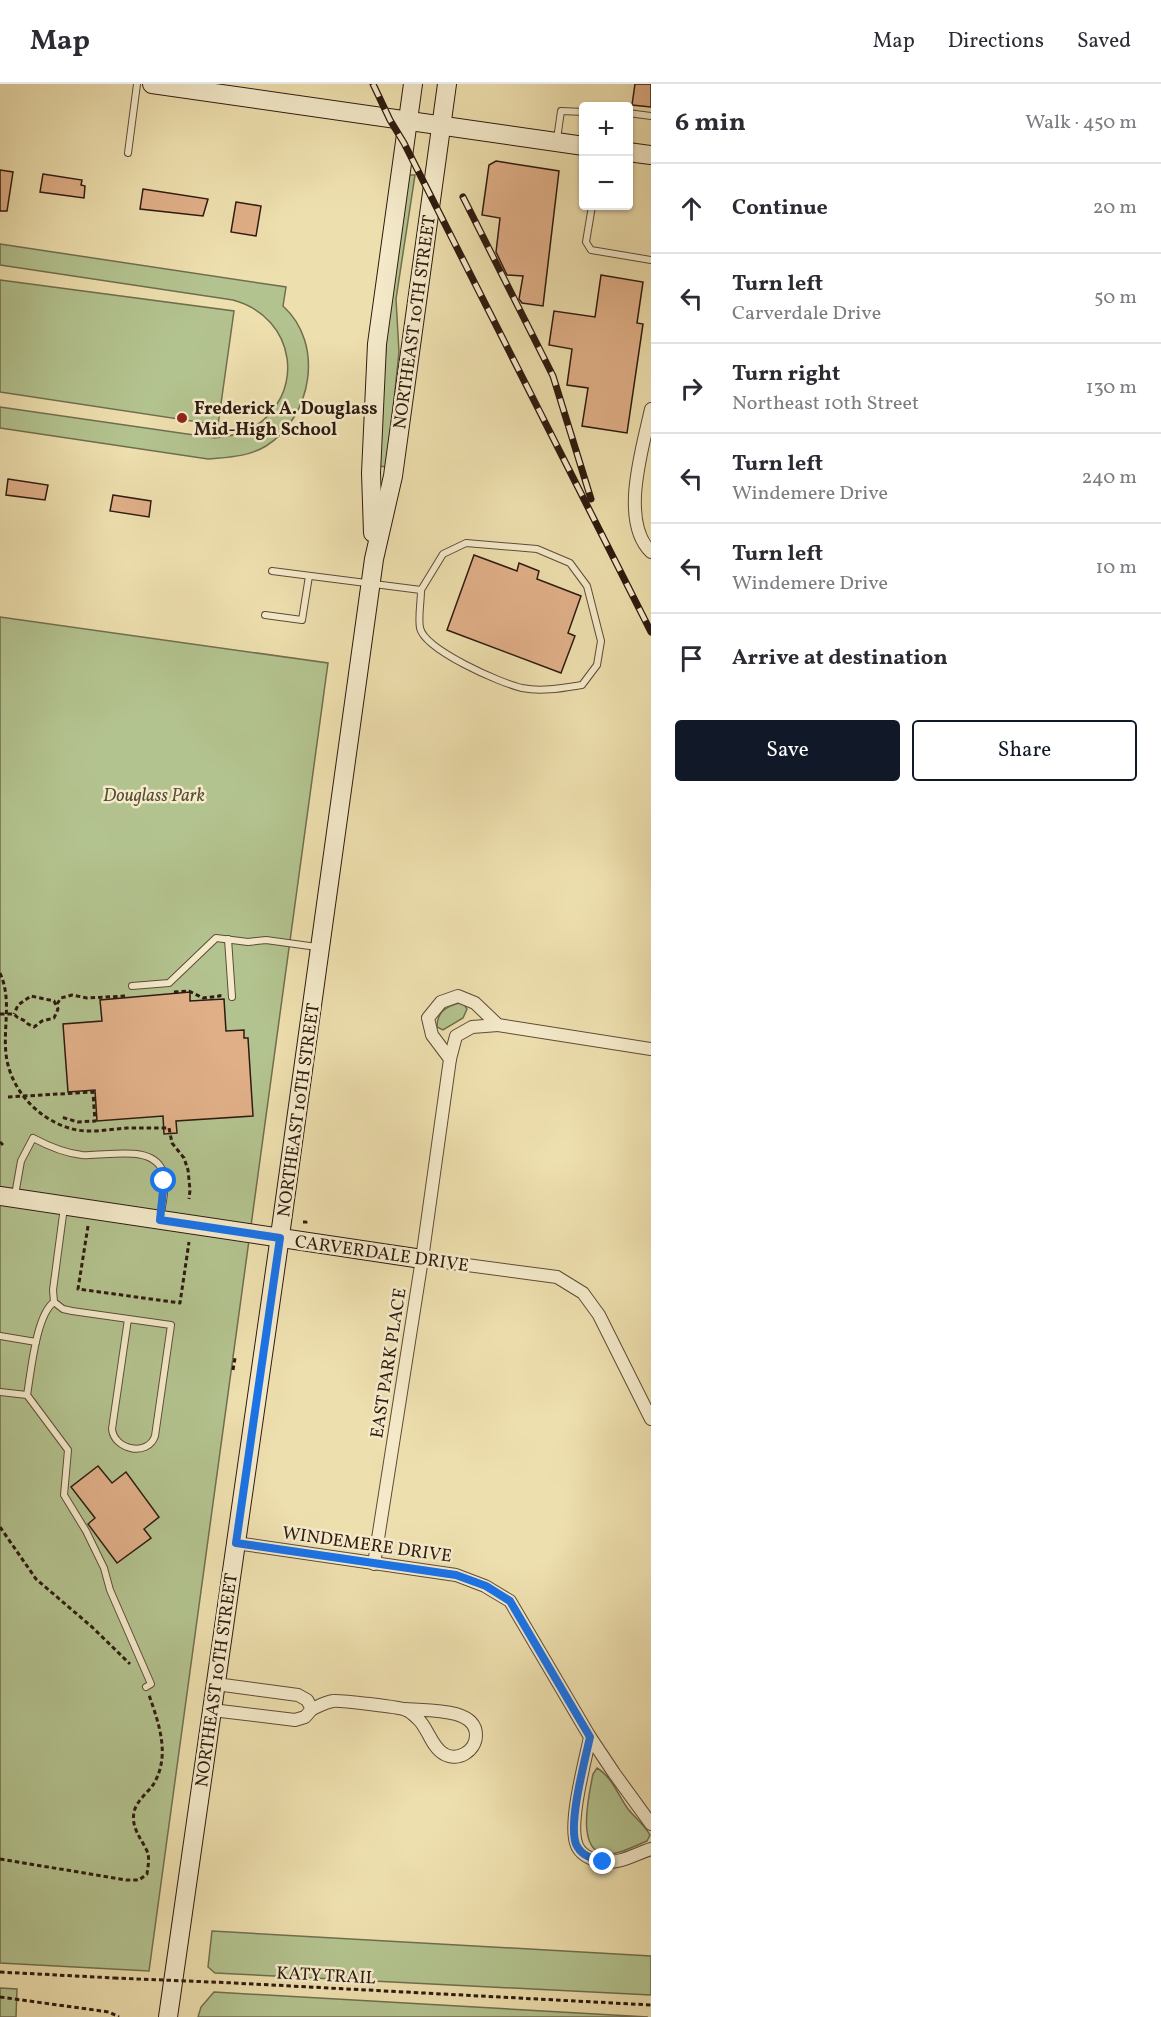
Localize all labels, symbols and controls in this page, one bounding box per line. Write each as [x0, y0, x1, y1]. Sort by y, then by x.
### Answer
text: Map [30, 22, 90, 61]
text: Map [873, 27, 915, 56]
text: Directions [948, 27, 1044, 56]
text: Saved [1077, 27, 1131, 56]
map controls [579, 102, 633, 210]
button: + [579, 102, 633, 156]
text: 6 min [675, 105, 746, 141]
text: Walk · 450 m [1025, 109, 1137, 137]
button: − [579, 156, 633, 210]
icon: ahead [675, 192, 708, 225]
text: Continue [732, 193, 828, 224]
text: 20 m [1093, 194, 1137, 222]
street label: NORTHEAST 10TH STREET [388, 213, 443, 431]
text: Turn left [732, 269, 823, 300]
icon: left [675, 282, 708, 315]
text: 50 m [1094, 284, 1137, 312]
text: Carverdale Drive [732, 300, 881, 328]
text: Turn right [732, 359, 840, 390]
icon: right [675, 372, 708, 405]
text: 130 m [1086, 374, 1137, 402]
text: Northeast 10th Street [732, 390, 919, 418]
place label: Frederick A. Douglass Mid-High School [194, 397, 378, 443]
marker: Frederick A. Douglass Mid-High School [175, 411, 189, 425]
text: Turn left [732, 449, 823, 480]
icon: left [675, 462, 708, 495]
text: 240 m [1082, 464, 1137, 492]
text: Windemere Drive [732, 480, 888, 508]
text: Turn left [732, 539, 823, 570]
icon: left [675, 552, 708, 585]
text: 10 m [1096, 554, 1137, 582]
text: Windemere Drive [732, 570, 888, 598]
icon: arrive [675, 642, 708, 675]
text: Arrive at destination [732, 643, 948, 674]
button: Save [675, 720, 900, 781]
button: Share [912, 720, 1137, 781]
park label: Douglass Park [103, 784, 205, 809]
street label: NORTHEAST 10TH STREET [272, 1001, 327, 1219]
route start [150, 1167, 176, 1193]
street label: CARVERDALE DRIVE [293, 1230, 471, 1279]
street label: EAST PARK PLACE [365, 1286, 414, 1440]
street label: WINDEMERE DRIVE [280, 1521, 453, 1570]
street label: NORTHEAST 10TH STREET [190, 1571, 245, 1789]
route end [589, 1848, 615, 1874]
street label: KATY TRAIL [276, 1961, 376, 1992]

